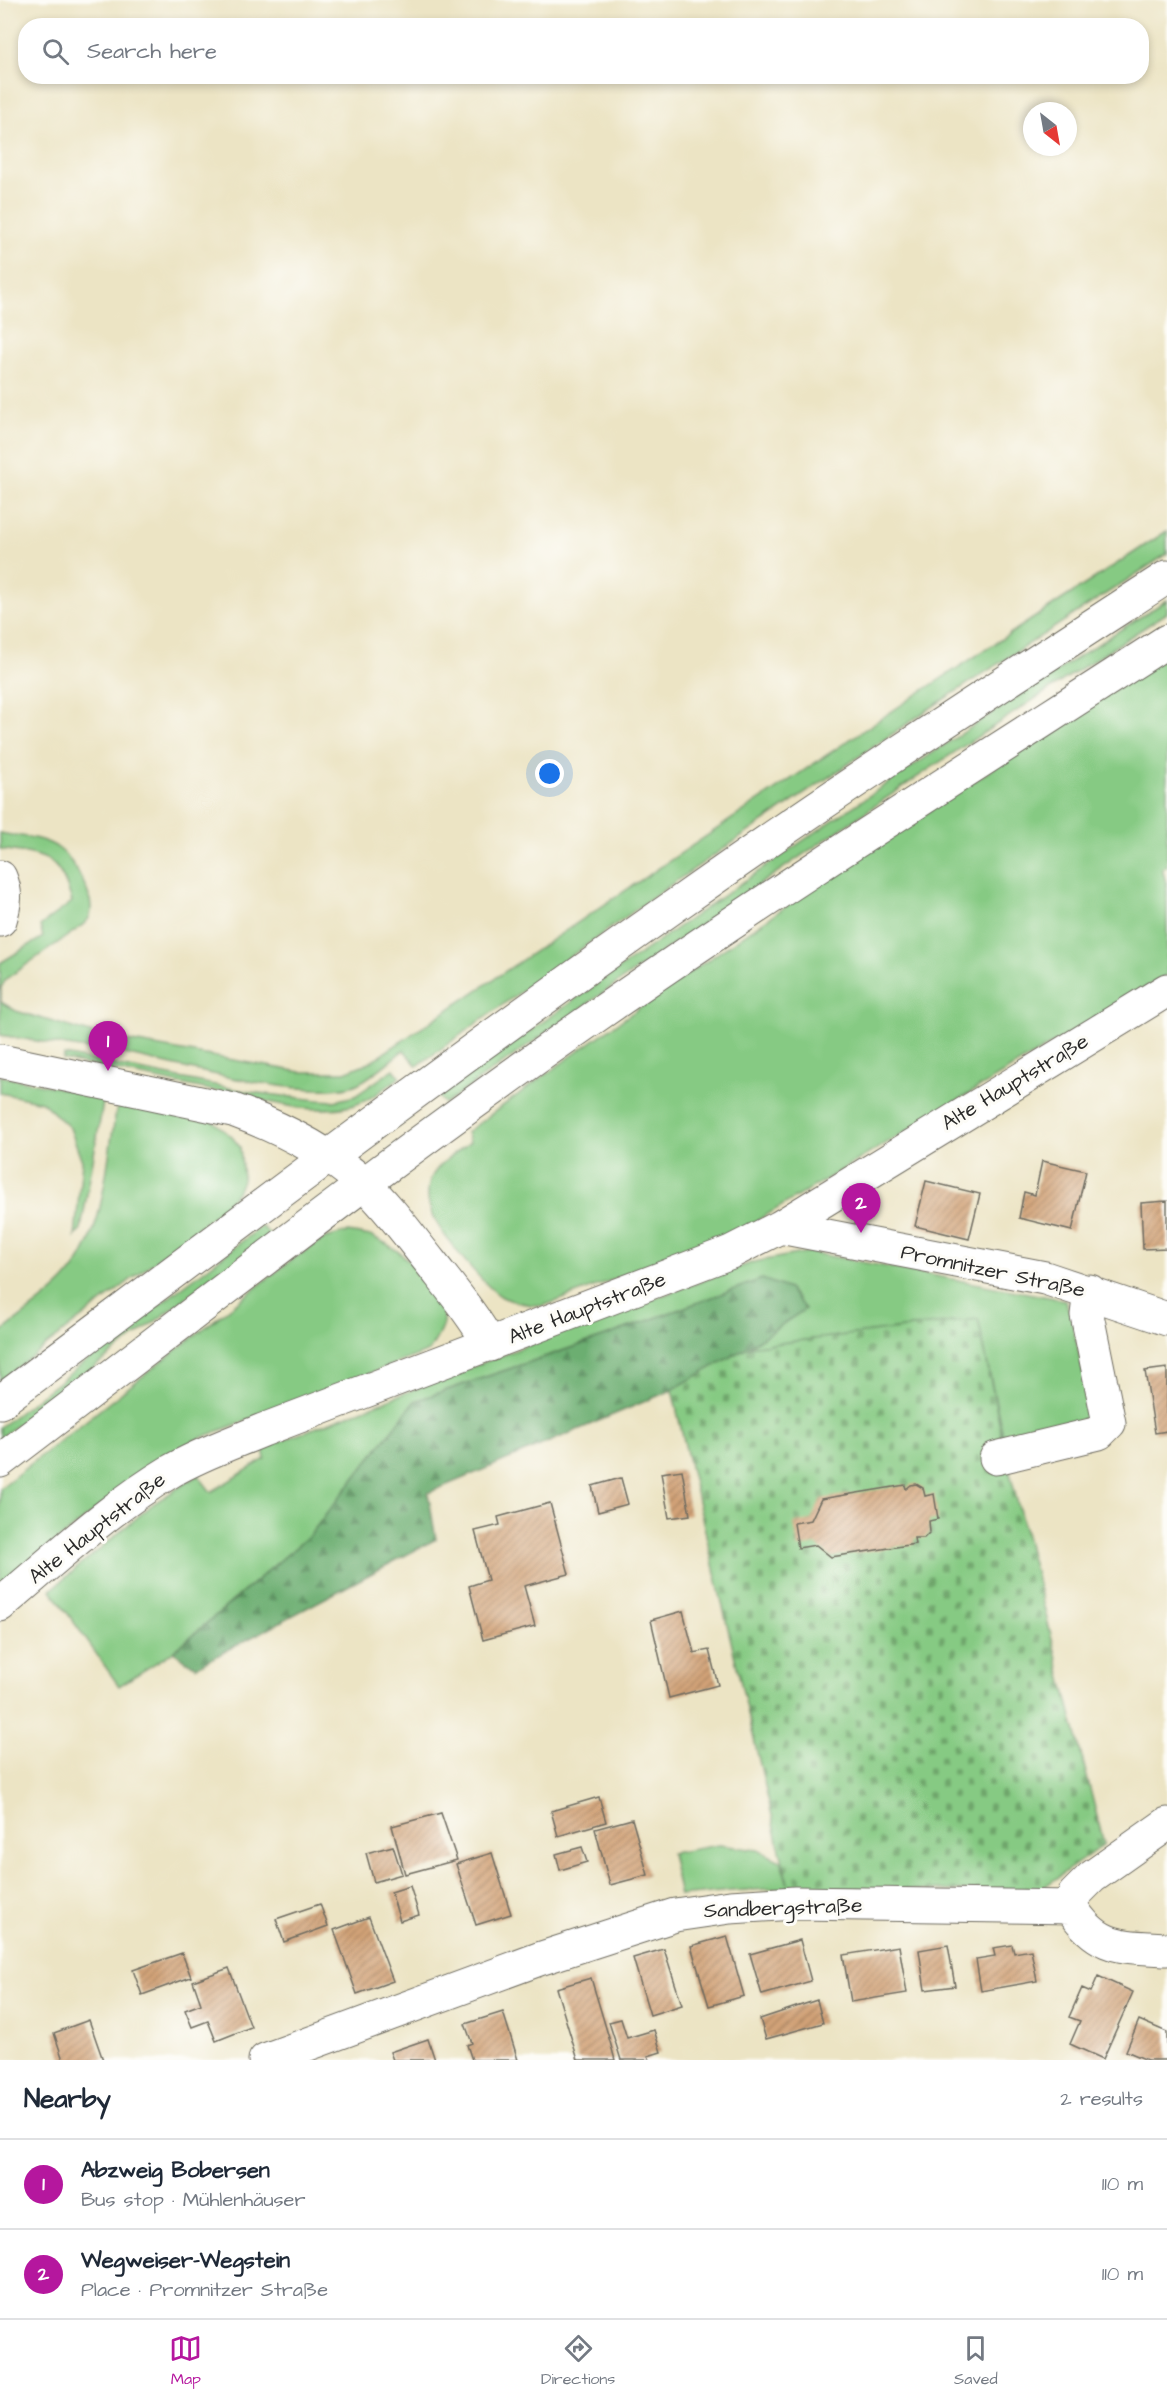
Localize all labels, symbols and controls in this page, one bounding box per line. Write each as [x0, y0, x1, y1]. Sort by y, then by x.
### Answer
search box [18, 18, 1149, 84]
icon: search [39, 35, 72, 68]
text: Search here [87, 36, 217, 67]
north arrow [1023, 102, 1077, 156]
your location [535, 759, 564, 788]
pin: 1 [88, 1022, 128, 1071]
street label: Alte Hauptstraße [936, 1027, 1094, 1138]
pin: 2 [842, 1184, 880, 1233]
street label: Promnitzer Straße [898, 1237, 1088, 1305]
street label: Alte Hauptstraße [504, 1265, 670, 1352]
street label: Alte Hauptstraße [22, 1465, 172, 1592]
street label: Sandbergstraße [703, 1891, 863, 1927]
text: Nearby [24, 2081, 111, 2117]
text: 2 results [1060, 2085, 1143, 2113]
text: Abzweig Bobersen [81, 2155, 270, 2186]
text: 1 [42, 2170, 45, 2198]
text: 110 m [1102, 2170, 1143, 2198]
text: Bus stop · Mühlenhäuser [81, 2186, 305, 2214]
text: Wegweiser-Wegstein [81, 2245, 290, 2276]
text: 2 [38, 2260, 49, 2288]
text: 110 m [1102, 2260, 1143, 2288]
text: Place · Promnitzer Straße [81, 2276, 328, 2304]
tab: Map [169, 2332, 202, 2390]
tab: Directions [541, 2332, 615, 2390]
tab: Saved [954, 2332, 998, 2390]

